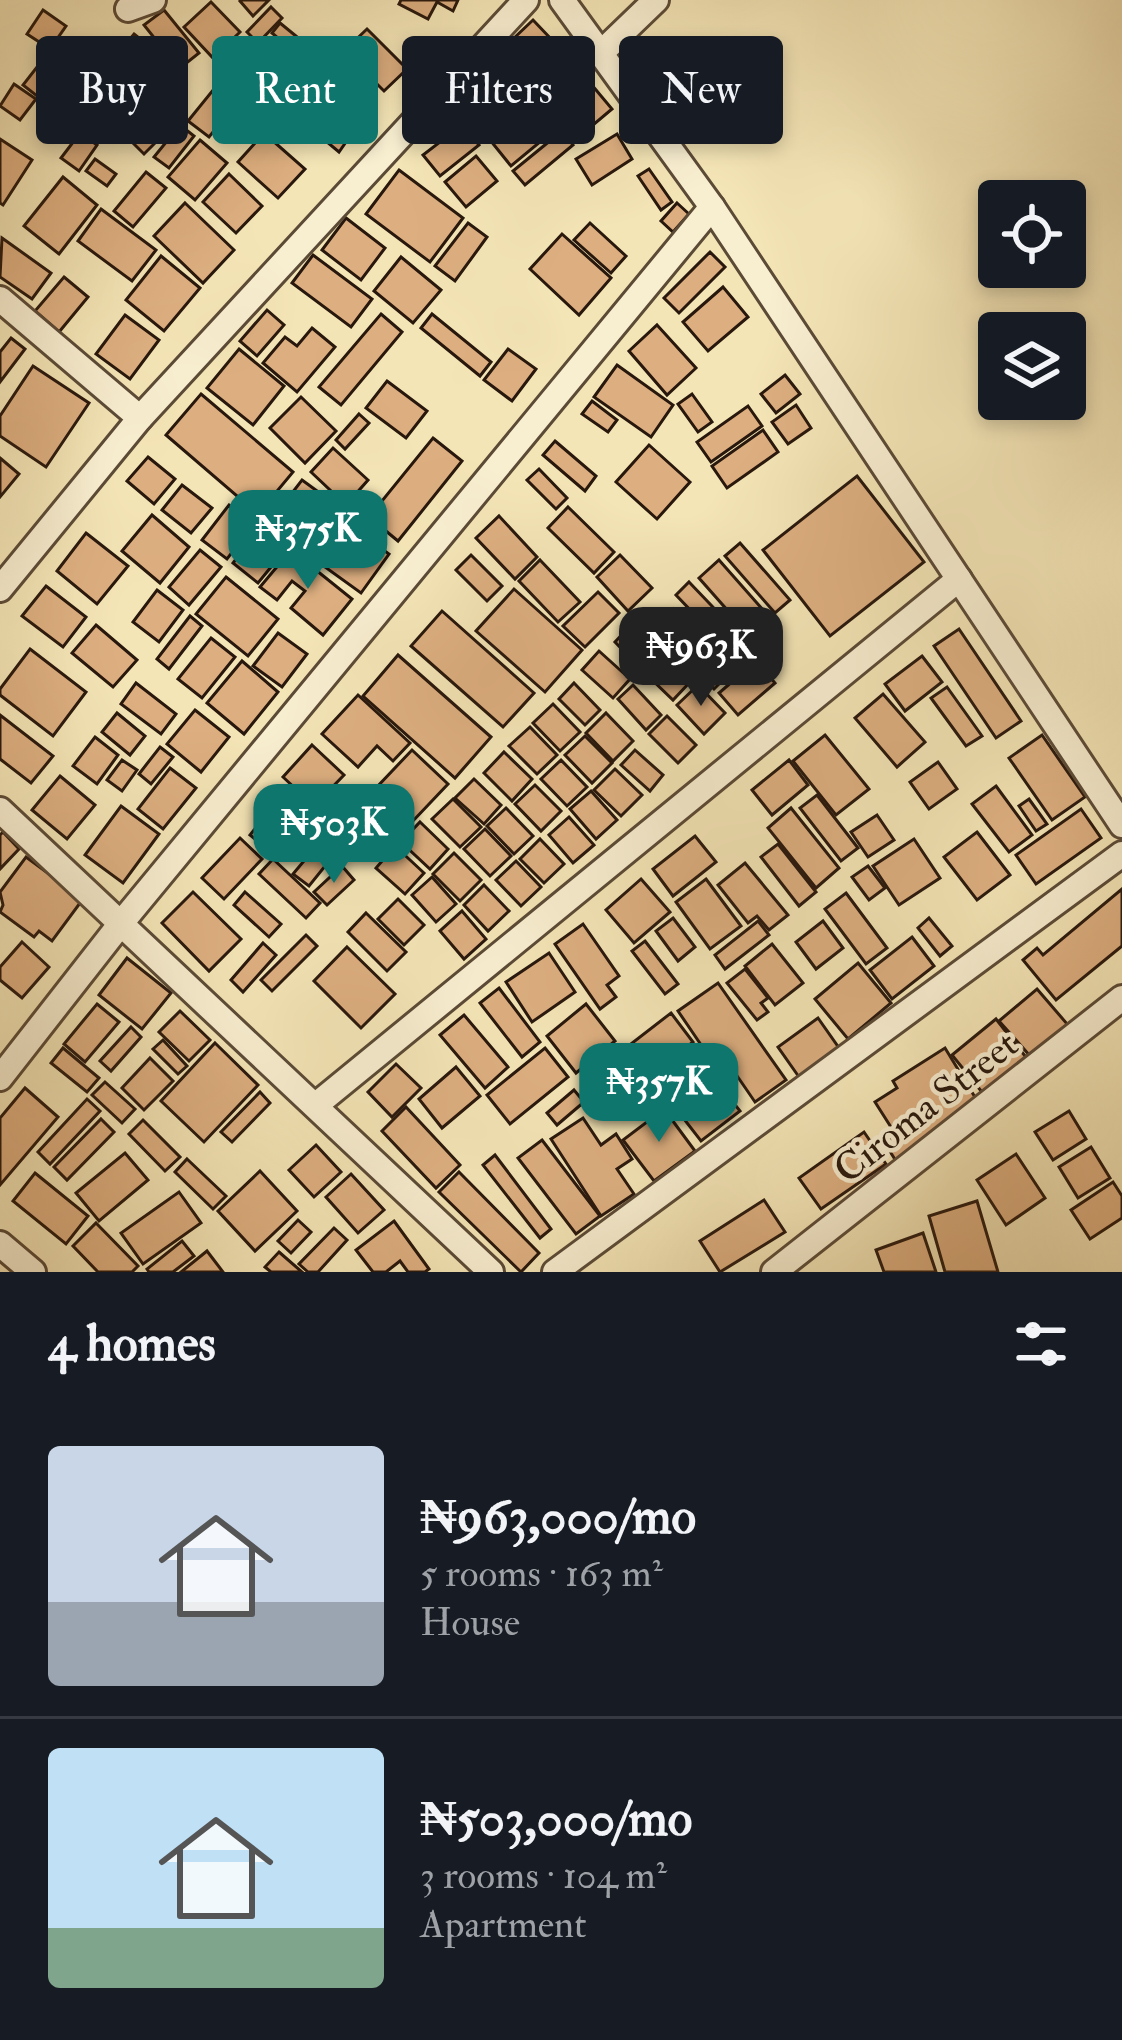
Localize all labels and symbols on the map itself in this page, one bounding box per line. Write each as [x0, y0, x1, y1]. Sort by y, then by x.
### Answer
pin: ₦375K [224, 490, 392, 592]
pin: ₦963K [617, 607, 785, 709]
pin: ₦503K [250, 784, 418, 886]
street label: Ciroma Street [824, 1020, 1028, 1194]
pin: ₦357K [575, 1043, 743, 1145]

